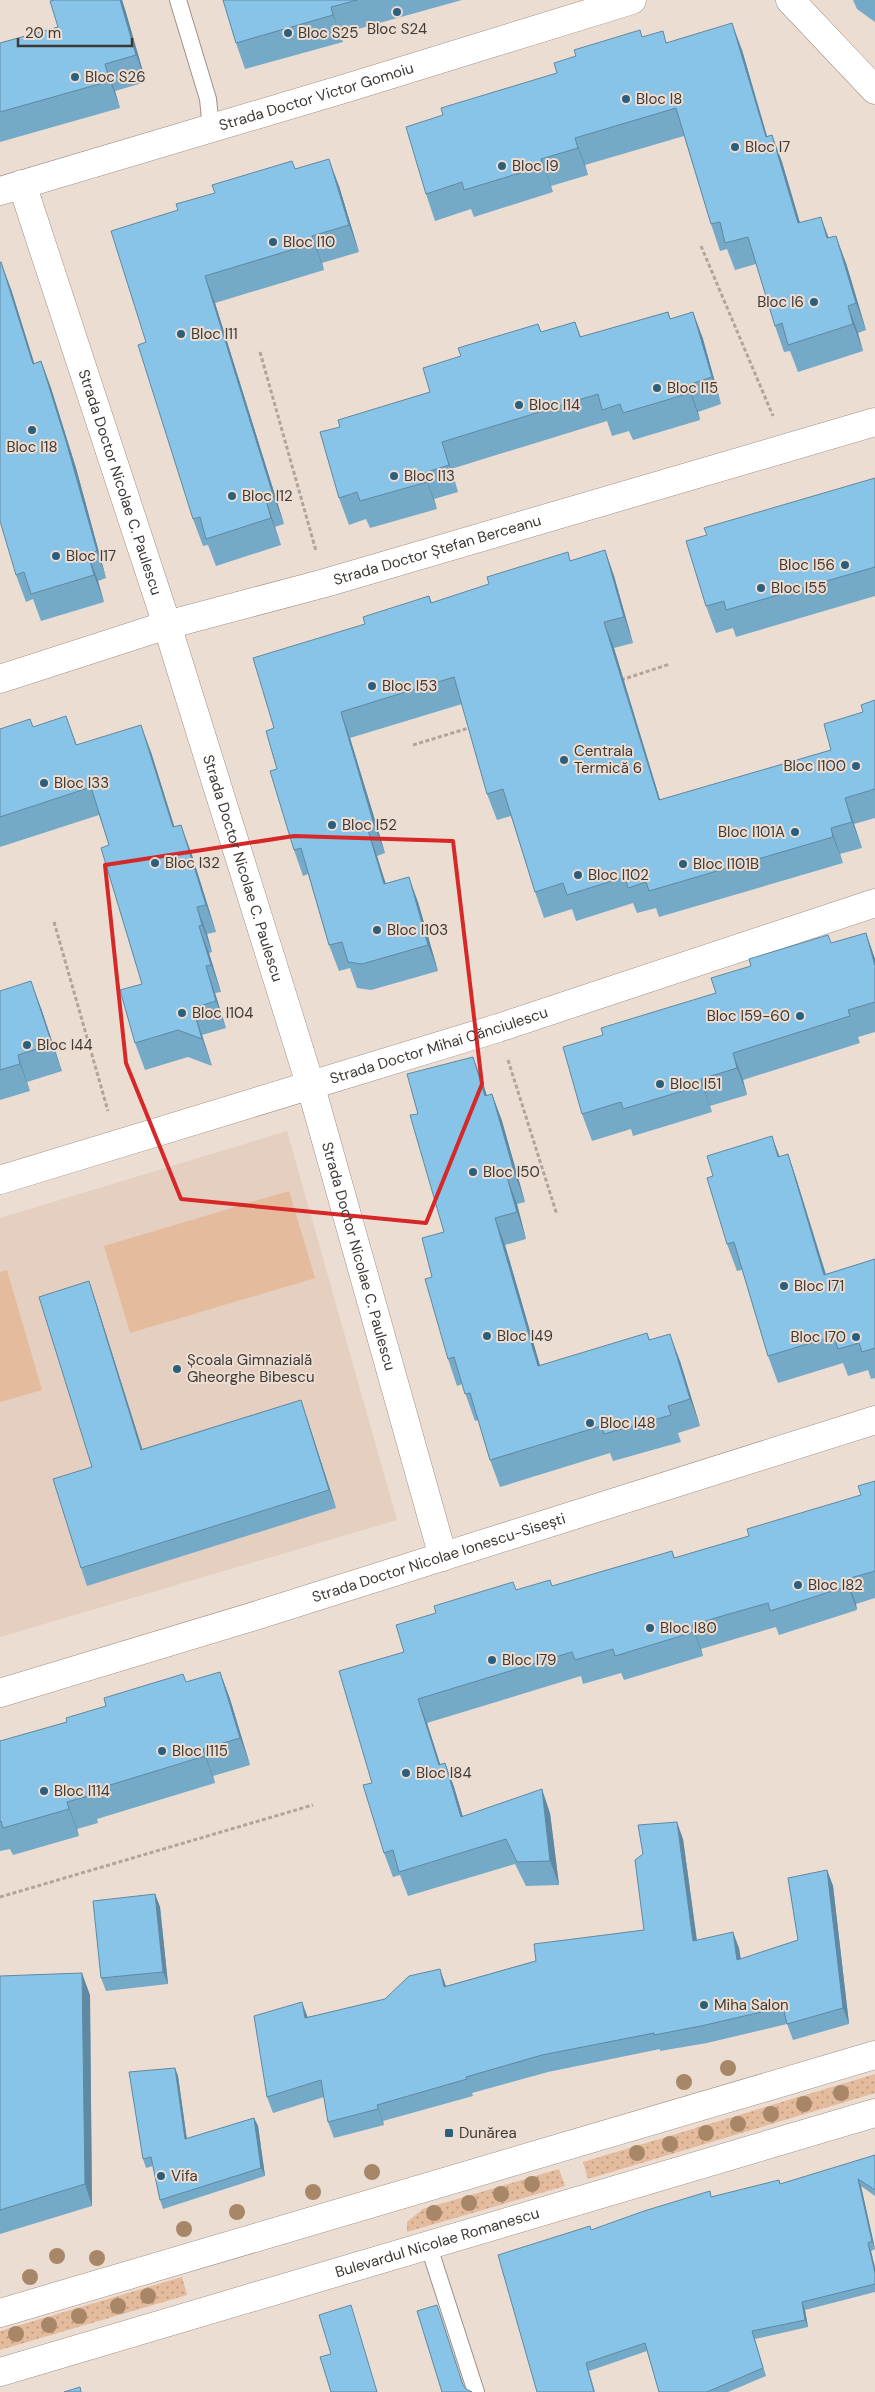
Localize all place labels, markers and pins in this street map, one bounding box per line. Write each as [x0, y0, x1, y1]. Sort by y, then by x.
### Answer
marker: Bloc S24 [391, 6, 403, 18]
place label: Bloc S24 [367, 19, 427, 39]
place label: Bloc S25 [298, 23, 358, 43]
marker: Bloc S25 [282, 27, 294, 39]
place label: Bloc S26 [85, 67, 146, 87]
marker: Bloc S26 [69, 71, 81, 83]
place label: Bloc I8 [636, 89, 683, 109]
marker: Bloc I8 [620, 93, 632, 105]
place label: Bloc I7 [745, 137, 790, 157]
marker: Bloc I7 [729, 141, 741, 153]
place label: Bloc I9 [512, 156, 559, 176]
marker: Bloc I9 [496, 160, 508, 172]
place label: Bloc I10 [283, 232, 335, 252]
marker: Bloc I10 [267, 236, 279, 248]
place label: Bloc I6 [757, 292, 804, 312]
marker: Bloc I6 [808, 296, 820, 308]
place label: Bloc I11 [191, 324, 238, 344]
marker: Bloc I11 [175, 328, 187, 340]
place label: Bloc I15 [667, 378, 718, 398]
marker: Bloc I15 [651, 382, 663, 394]
place label: Bloc I14 [529, 395, 580, 415]
marker: Bloc I14 [513, 399, 525, 411]
marker: Bloc I18 [26, 424, 38, 436]
place label: Bloc I18 [6, 437, 58, 457]
place label: Bloc I13 [404, 466, 455, 486]
marker: Bloc I13 [388, 470, 400, 482]
place label: Bloc I12 [242, 486, 293, 506]
marker: Bloc I12 [226, 490, 238, 502]
place label: Bloc I17 [66, 546, 116, 566]
marker: Bloc I17 [50, 550, 62, 562]
place label: Bloc I56 [779, 555, 835, 575]
marker: Bloc I56 [839, 559, 851, 571]
place label: Bloc I55 [771, 578, 827, 598]
marker: Bloc I55 [755, 582, 767, 594]
place label: Bloc I53 [382, 676, 437, 696]
marker: Bloc I53 [366, 680, 378, 692]
place label: Centrala Termică 6 [574, 741, 642, 778]
marker: Centrala Termică 6 [558, 754, 570, 766]
place label: Bloc I100 [783, 756, 846, 776]
marker: Bloc I100 [850, 760, 862, 772]
place label: Bloc I33 [54, 773, 109, 793]
marker: Bloc I33 [38, 777, 50, 789]
place label: Bloc I52 [342, 815, 397, 835]
marker: Bloc I52 [326, 819, 338, 831]
place label: Bloc I101A [718, 822, 785, 842]
marker: Bloc I101A [789, 826, 801, 838]
place label: Bloc I32 [165, 853, 220, 873]
place label: Bloc I101B [693, 854, 759, 874]
marker: Bloc I32 [149, 857, 161, 869]
marker: Bloc I101B [677, 858, 689, 870]
place label: Bloc I102 [588, 865, 649, 885]
marker: Bloc I102 [572, 869, 584, 881]
place label: Bloc I103 [387, 920, 448, 940]
marker: Bloc I103 [371, 924, 383, 936]
place label: Bloc I104 [192, 1003, 253, 1023]
place label: Bloc I59-60 [707, 1006, 790, 1026]
marker: Bloc I104 [176, 1007, 188, 1019]
marker: Bloc I59-60 [794, 1010, 806, 1022]
place label: Bloc I44 [37, 1035, 93, 1055]
marker: Bloc I44 [21, 1039, 33, 1051]
place label: Bloc I51 [670, 1074, 721, 1094]
marker: Bloc I51 [654, 1078, 666, 1090]
place label: Bloc I50 [483, 1162, 540, 1182]
marker: Bloc I50 [467, 1166, 479, 1178]
place label: Bloc I71 [794, 1276, 844, 1296]
marker: Bloc I71 [778, 1280, 790, 1292]
place label: Bloc I49 [497, 1326, 553, 1346]
place label: Bloc I70 [791, 1327, 846, 1347]
marker: Bloc I49 [481, 1330, 493, 1342]
marker: Bloc I70 [850, 1331, 862, 1343]
place label: Școala Gimnazială Gheorghe Bibescu [187, 1350, 315, 1387]
marker: Școala Gimnazială Gheorghe Bibescu [171, 1363, 183, 1375]
place label: Bloc I48 [600, 1413, 656, 1433]
marker: Bloc I48 [584, 1417, 596, 1429]
place label: Bloc I82 [808, 1575, 863, 1595]
marker: Bloc I82 [792, 1579, 804, 1591]
place label: Bloc I80 [660, 1618, 717, 1638]
marker: Bloc I80 [644, 1622, 656, 1634]
place label: Bloc I79 [502, 1650, 556, 1670]
marker: Bloc I79 [486, 1654, 498, 1666]
place label: Bloc I115 [172, 1741, 228, 1761]
marker: Bloc I115 [156, 1745, 168, 1757]
place label: Bloc I84 [416, 1763, 472, 1783]
marker: Bloc I84 [400, 1767, 412, 1779]
place label: Bloc I114 [54, 1781, 110, 1801]
marker: Bloc I114 [38, 1785, 50, 1797]
place label: Miha Salon [714, 1995, 789, 2015]
marker: Miha Salon [698, 1999, 710, 2011]
place label: Dunărea [459, 2123, 517, 2143]
marker: Dunărea [443, 2127, 455, 2139]
place label: Vifa [171, 2166, 198, 2186]
marker: Vifa [155, 2170, 167, 2182]

